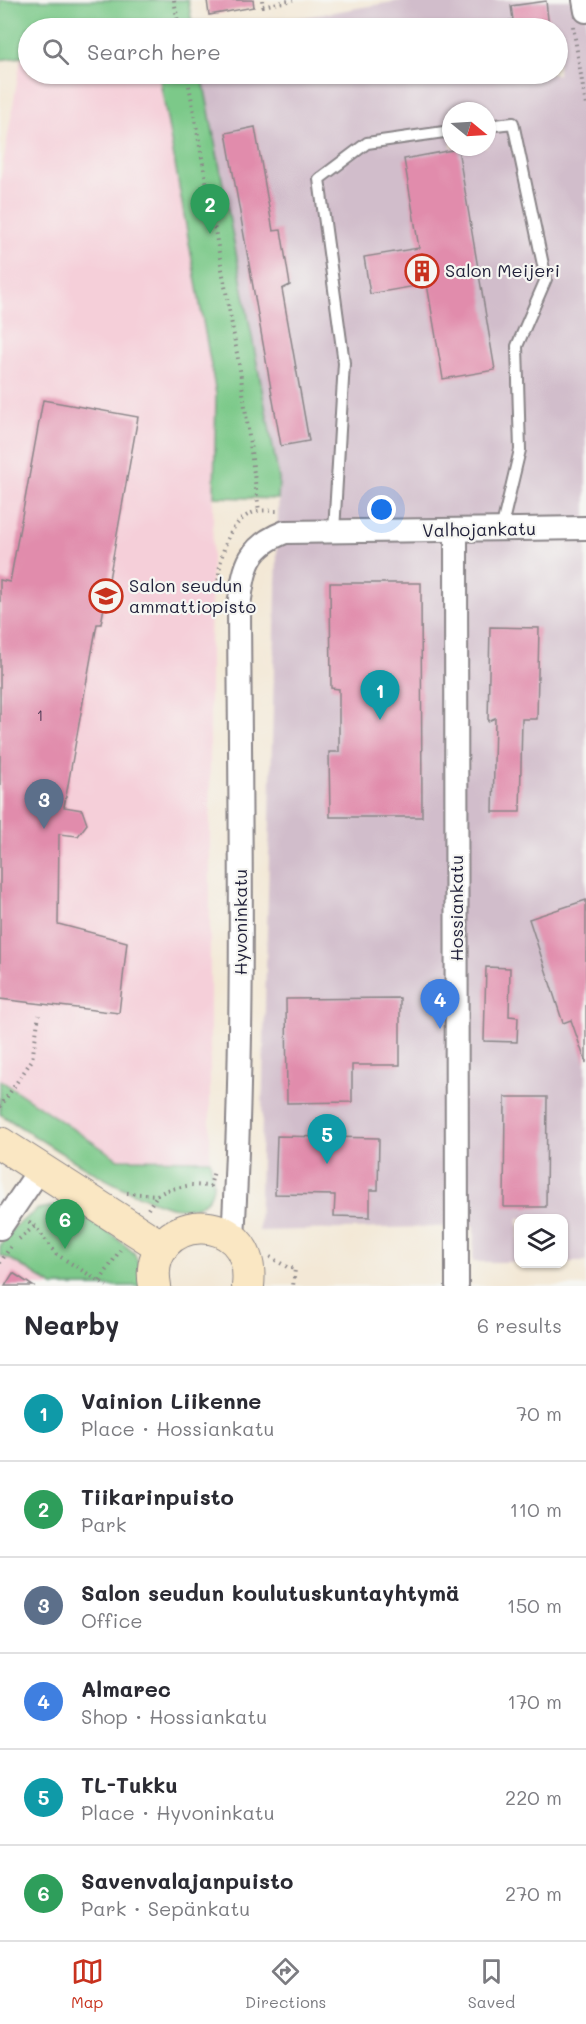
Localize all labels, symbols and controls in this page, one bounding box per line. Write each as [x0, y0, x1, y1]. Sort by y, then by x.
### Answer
search box [18, 18, 568, 84]
icon: search [39, 35, 72, 68]
text: Search here [87, 37, 221, 66]
north arrow [442, 102, 496, 156]
pin: 2 [190, 184, 230, 234]
building icon: Salon Meijeri [404, 253, 440, 289]
place label: Salon Meijeri [445, 258, 560, 282]
your location [367, 495, 396, 524]
street label: Valhojankatu [422, 516, 536, 542]
place label: Salon seudun ammattiopisto [129, 573, 256, 618]
school or university icon: Salon seudun ammattiopisto [88, 578, 124, 614]
pin: 1 [360, 670, 400, 720]
house number: 1 [37, 705, 43, 725]
pin: 3 [24, 780, 63, 829]
street label: Hossiankatu [444, 855, 468, 961]
street label: Hyvoninkatu [228, 869, 252, 975]
pin: 4 [420, 980, 460, 1029]
pin: 5 [308, 1114, 346, 1164]
pin: 6 [46, 1200, 84, 1249]
map controls [514, 1214, 568, 1268]
button: layers [514, 1214, 568, 1268]
text: Nearby [24, 1308, 119, 1342]
text: 6 results [477, 1312, 562, 1338]
text: Vainion Liikenne [81, 1386, 261, 1415]
text: 1 [39, 1400, 48, 1426]
text: 70 m [516, 1400, 562, 1426]
text: Place · Hossiankatu [81, 1415, 274, 1441]
text: Tiikarinpuisto [81, 1482, 234, 1511]
text: 2 [38, 1496, 49, 1522]
text: 110 m [509, 1496, 562, 1522]
text: Park [81, 1511, 126, 1537]
text: Salon seudun koulutuskuntayhtymä [81, 1578, 460, 1607]
text: 3 [38, 1592, 50, 1618]
text: 150 m [507, 1592, 562, 1618]
text: Office [81, 1607, 143, 1633]
text: Almarec [81, 1674, 171, 1703]
text: 4 [37, 1688, 50, 1714]
text: 170 m [507, 1688, 562, 1714]
text: Shop · Hossiankatu [81, 1703, 267, 1729]
text: TL-Tukku [81, 1770, 178, 1799]
text: 5 [38, 1784, 49, 1810]
text: 220 m [505, 1784, 562, 1810]
text: Place · Hyvoninkatu [81, 1799, 275, 1825]
text: Savenvalajanpuisto [81, 1866, 293, 1895]
text: 6 [37, 1880, 50, 1906]
text: 270 m [505, 1880, 562, 1906]
text: Park · Sepänkatu [81, 1895, 250, 1921]
tab: Map [71, 1955, 104, 2012]
tab: Directions [245, 1955, 326, 2012]
tab: Saved [468, 1955, 515, 2012]

